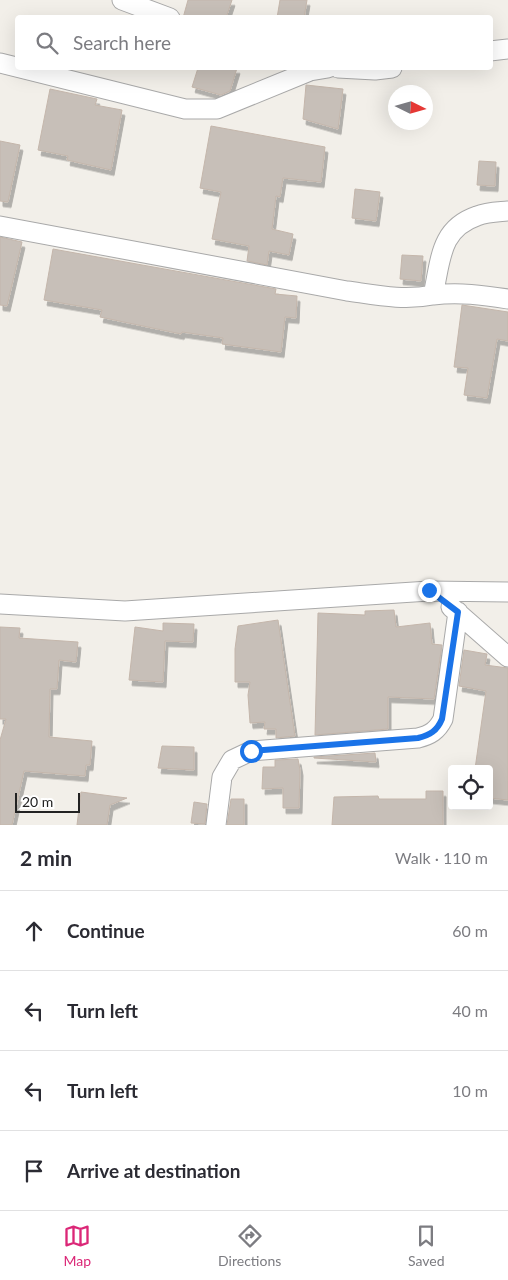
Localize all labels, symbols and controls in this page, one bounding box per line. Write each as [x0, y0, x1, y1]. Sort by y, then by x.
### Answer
search box [15, 15, 493, 70]
icon: search [33, 29, 61, 57]
text: Search here [73, 31, 171, 54]
north arrow [388, 85, 433, 130]
route end [418, 579, 441, 602]
route start [240, 740, 263, 763]
map controls [448, 765, 493, 810]
button: locate [448, 765, 493, 810]
scale bar [15, 790, 80, 813]
text: 20 m [22, 793, 53, 810]
text: 2 min [20, 845, 72, 870]
text: Walk · 110 m [395, 848, 488, 867]
icon: ahead [20, 917, 48, 945]
text: Continue [67, 919, 145, 942]
text: 60 m [452, 921, 488, 940]
icon: left [20, 997, 48, 1025]
text: Turn left [67, 999, 138, 1022]
text: 40 m [452, 1001, 488, 1020]
icon: left [20, 1077, 48, 1105]
text: Turn left [67, 1079, 138, 1102]
text: 10 m [452, 1081, 488, 1100]
icon: arrive [20, 1157, 48, 1185]
text: Arrive at destination [67, 1159, 240, 1182]
tab: Map [63, 1222, 91, 1269]
tab: Directions [218, 1222, 281, 1269]
tab: Saved [408, 1222, 445, 1269]

